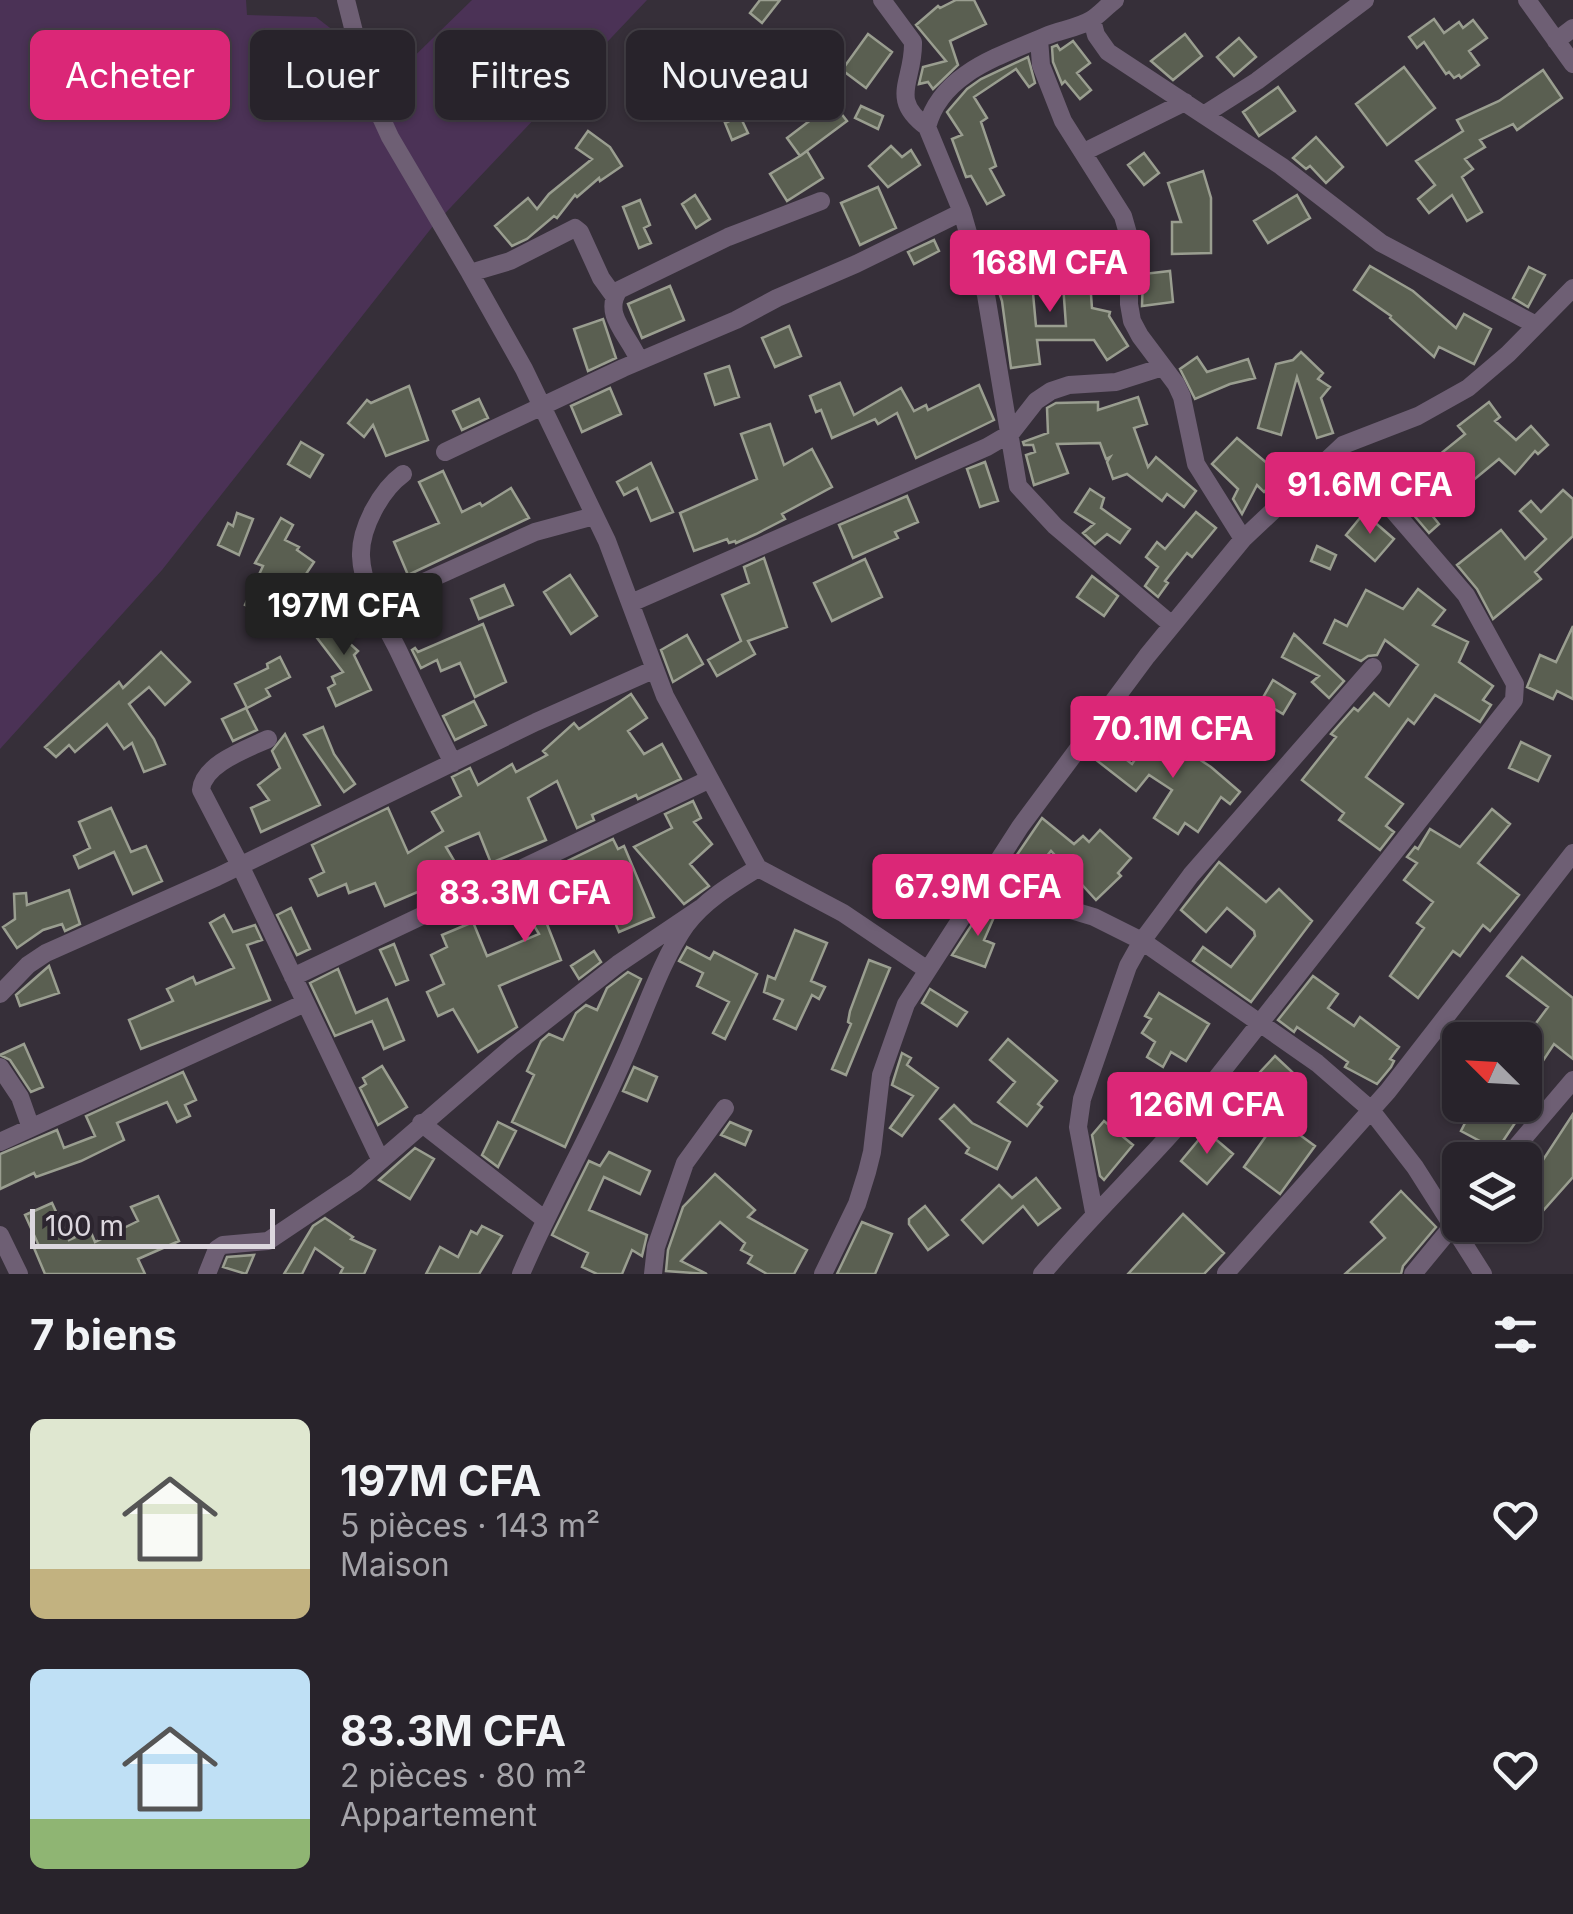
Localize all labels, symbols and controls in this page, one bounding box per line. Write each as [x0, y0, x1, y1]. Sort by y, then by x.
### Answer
chip: Acheter [30, 30, 230, 120]
chip: Louer [250, 30, 415, 120]
chip: Filtres [435, 30, 606, 120]
chip: Nouveau [626, 30, 844, 120]
pin: 168M CFA [947, 230, 1153, 315]
text: 168M CFA [972, 243, 1128, 282]
pin: 91.6M CFA [1256, 452, 1484, 537]
text: 91.6M CFA [1287, 465, 1453, 504]
pin: 197M CFA [241, 573, 447, 658]
text: 197M CFA [267, 586, 421, 625]
pin: 70.1M CFA [1059, 696, 1287, 781]
text: 70.1M CFA [1092, 709, 1254, 748]
pin: 67.9M CFA [864, 854, 1092, 939]
pin: 83.3M CFA [411, 860, 639, 945]
text: 67.9M CFA [894, 867, 1062, 906]
text: 83.3M CFA [439, 873, 611, 912]
north arrow [1442, 1022, 1542, 1122]
map controls [1442, 1022, 1542, 1242]
pin: 126M CFA [1104, 1072, 1310, 1157]
text: 126M CFA [1129, 1085, 1285, 1124]
button: layers [1442, 1142, 1542, 1242]
scale bar [30, 1204, 275, 1248]
text: 100 m [45, 1209, 124, 1243]
icon: filters [1488, 1307, 1543, 1362]
text: 7 biens [30, 1309, 177, 1360]
text: 197M CFA [340, 1455, 541, 1506]
icon: home [110, 1459, 230, 1579]
icon: heart [1488, 1492, 1543, 1547]
text: 5 pièces · 143 m² [340, 1506, 600, 1545]
text: Maison [340, 1545, 450, 1584]
text: 83.3M CFA [340, 1705, 566, 1756]
icon: home [110, 1709, 230, 1829]
icon: heart [1488, 1742, 1543, 1797]
text: 2 pièces · 80 m² [340, 1756, 587, 1795]
text: Appartement [340, 1795, 537, 1834]

